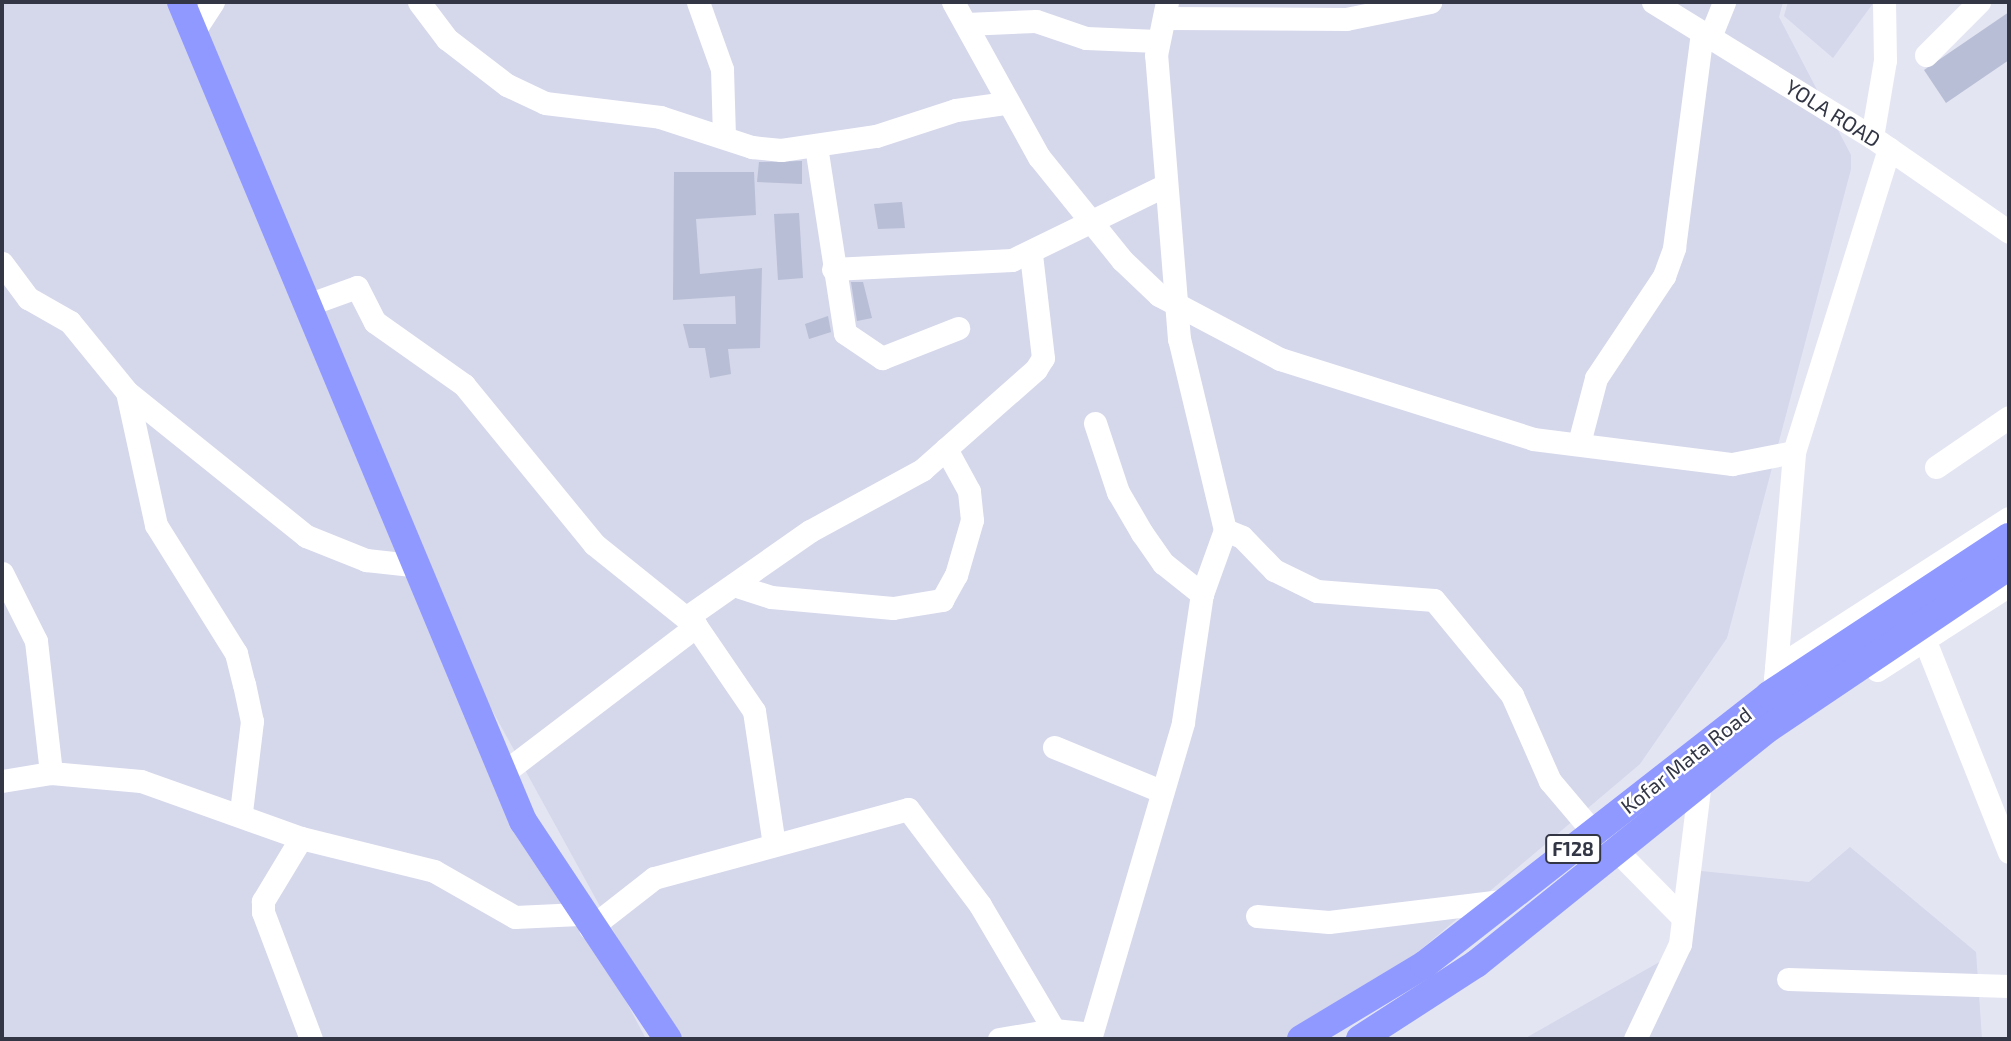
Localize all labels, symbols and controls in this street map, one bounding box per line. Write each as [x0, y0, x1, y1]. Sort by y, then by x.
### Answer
street label: YOLA ROAD [1780, 74, 1886, 152]
street label: Kofar Mata Road [1616, 701, 1756, 819]
road number: F128 [1545, 834, 1601, 864]

